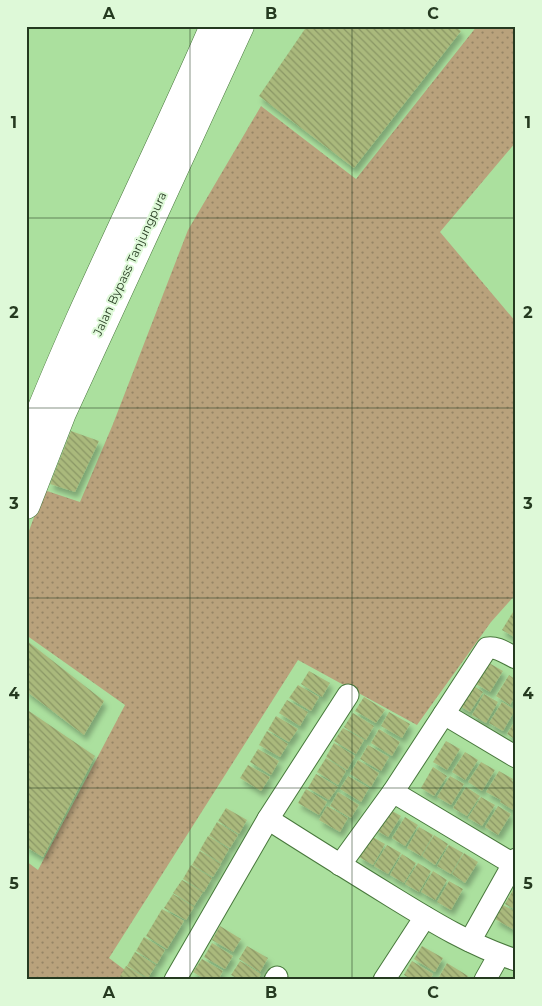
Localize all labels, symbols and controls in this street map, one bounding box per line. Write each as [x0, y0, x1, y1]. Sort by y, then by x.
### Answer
text: A [102, 4, 116, 23]
text: B [265, 4, 277, 23]
text: C [427, 4, 439, 23]
text: 1 [11, 113, 17, 132]
text: 1 [525, 113, 531, 132]
street label: Jalan Bypass Tanjungpura [89, 189, 170, 339]
text: 2 [9, 303, 19, 322]
text: 2 [523, 303, 533, 322]
text: 3 [8, 494, 19, 513]
text: 3 [522, 494, 533, 513]
text: 4 [8, 684, 20, 703]
text: 4 [522, 684, 534, 703]
text: 5 [9, 874, 19, 893]
text: 5 [523, 874, 533, 893]
text: A [102, 983, 116, 1002]
text: B [265, 983, 277, 1002]
text: C [427, 983, 439, 1002]

